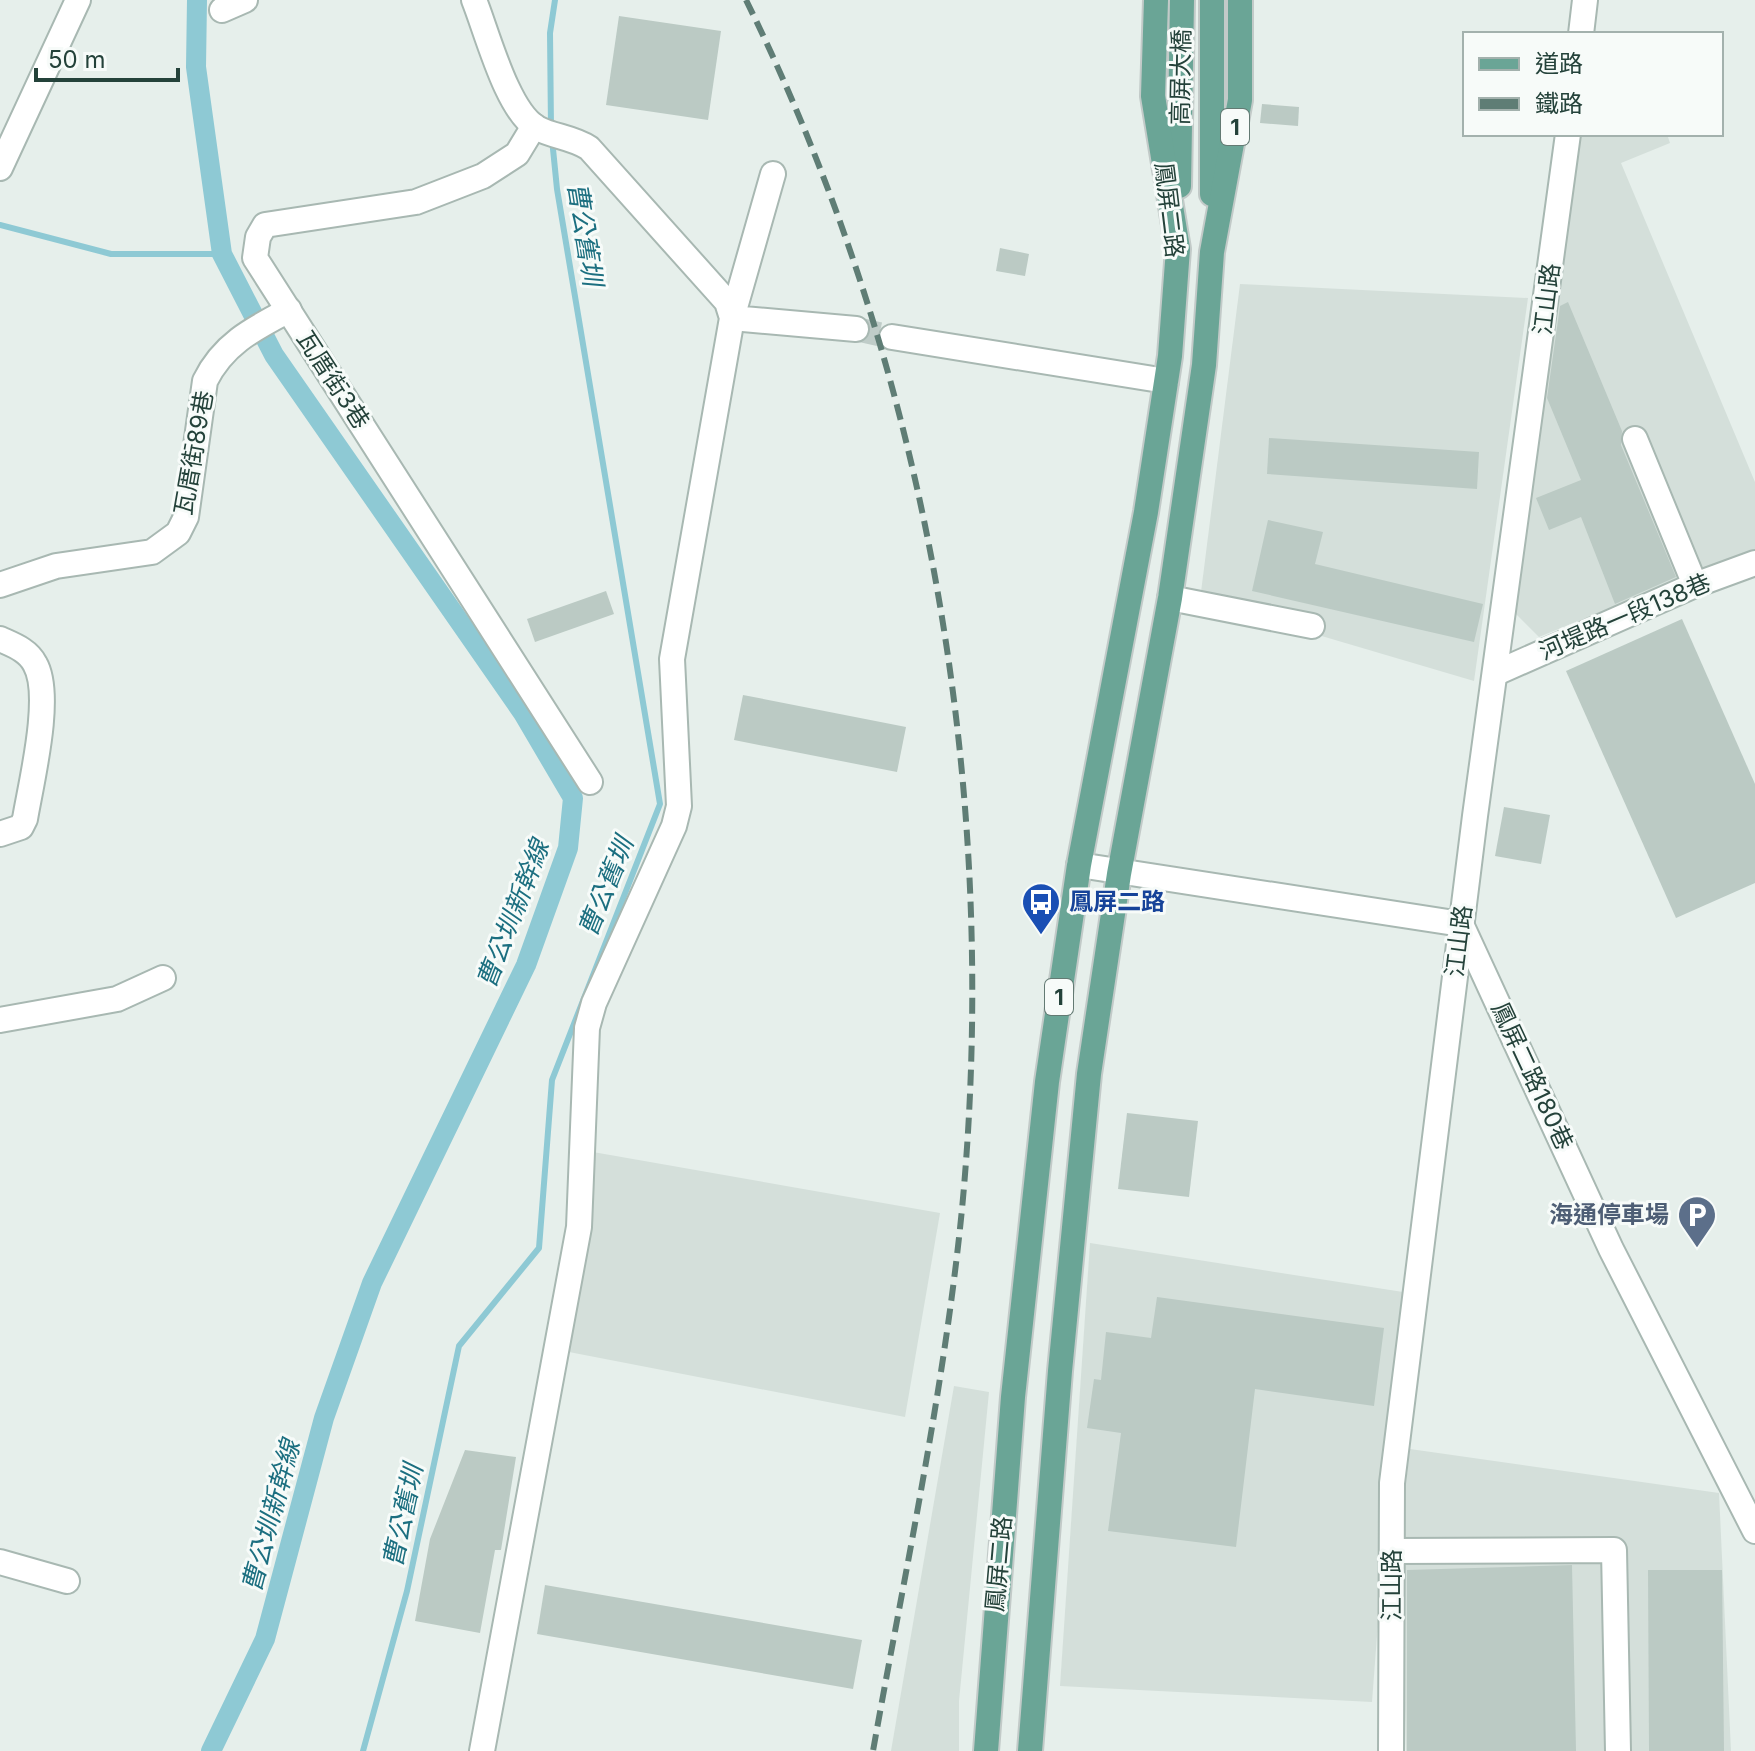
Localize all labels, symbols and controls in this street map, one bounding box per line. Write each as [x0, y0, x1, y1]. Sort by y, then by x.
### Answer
street label: 高屏大橋 [1165, 29, 1196, 125]
scale bar [36, 32, 178, 82]
legend [1463, 32, 1723, 136]
text: 50 m [48, 45, 106, 74]
text: 道路 [1535, 49, 1583, 78]
text: 鐵路 [1535, 89, 1583, 118]
road number: 1 [1221, 109, 1249, 145]
street label: 鳳屏二路 [1149, 161, 1190, 259]
water label: 曹公舊圳 [562, 180, 610, 292]
street label: 江山路 [1528, 261, 1565, 336]
street label: 瓦厝街3巷 [291, 325, 376, 434]
street label: 瓦厝街89巷 [168, 388, 219, 517]
street label: 河堤路一段138巷 [1535, 567, 1715, 666]
water label: 曹公舊圳 [572, 829, 641, 941]
water label: 曹公圳新幹線 [470, 833, 556, 992]
bus stop icon: 鳳屏二路 [1020, 881, 1062, 936]
place label: 鳳屏二路 [1069, 887, 1165, 916]
street label: 江山路 [1440, 903, 1477, 978]
road number: 1 [1045, 979, 1073, 1015]
street label: 鳳屏二路180巷 [1486, 997, 1579, 1154]
parking icon: 海通停車場 [1676, 1194, 1718, 1249]
place label: 海通停車場 [1549, 1200, 1669, 1229]
water label: 曹公圳新幹線 [235, 1434, 306, 1595]
water label: 曹公舊圳 [377, 1458, 429, 1570]
street label: 鳳屏二路 [980, 1515, 1017, 1613]
street label: 江山路 [1377, 1549, 1406, 1621]

